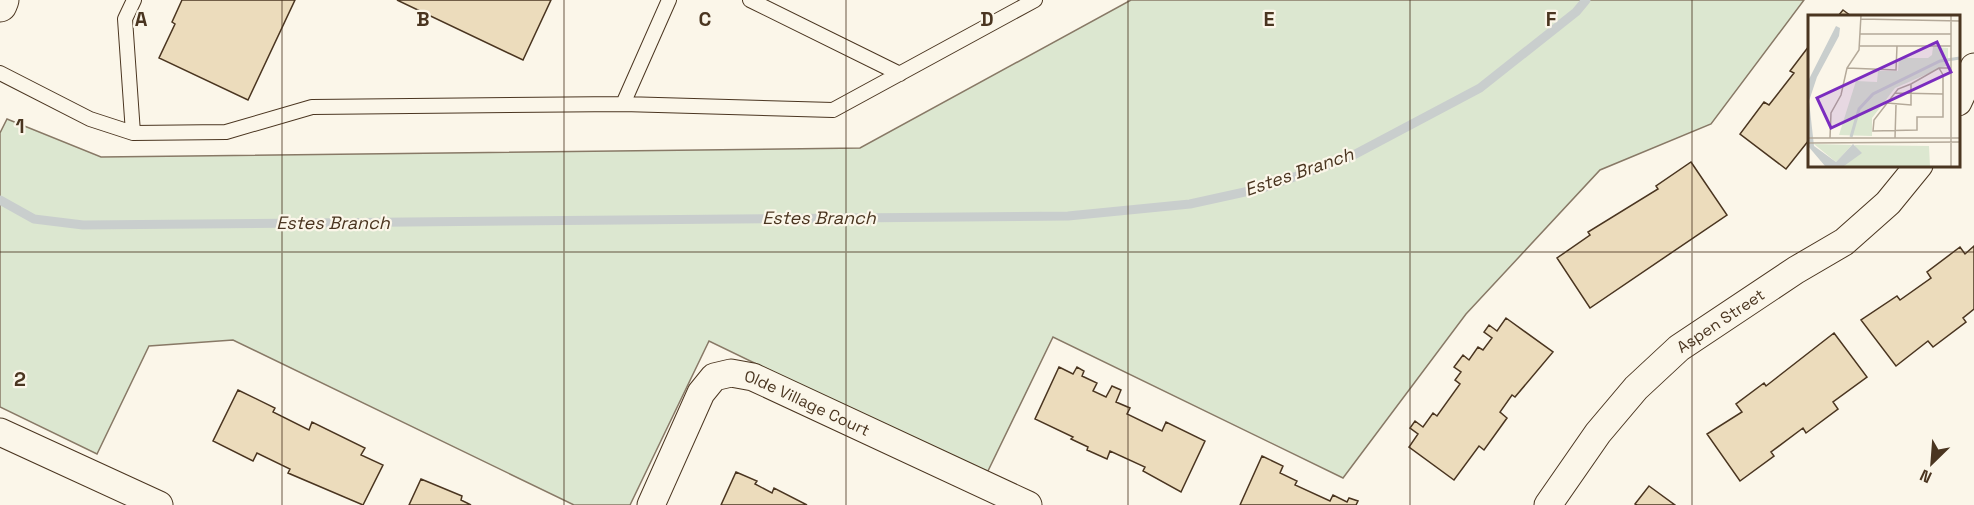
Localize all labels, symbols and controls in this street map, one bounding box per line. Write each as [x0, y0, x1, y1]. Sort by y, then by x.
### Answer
text: A [135, 6, 148, 32]
text: B [416, 6, 430, 32]
text: C [699, 6, 712, 32]
text: D [980, 6, 994, 32]
text: E [1263, 6, 1275, 32]
text: F [1546, 6, 1557, 32]
inset map [1808, 15, 1959, 166]
text: 1 [15, 113, 25, 139]
water label: Estes Branch [1241, 142, 1357, 201]
water label: Estes Branch [762, 206, 877, 229]
water label: Estes Branch [276, 211, 391, 234]
street label: Aspen Street [1673, 284, 1769, 358]
text: 2 [14, 366, 26, 392]
street label: Olde Village Court [743, 366, 873, 441]
north arrow [1902, 433, 1962, 493]
text: N [1917, 464, 1935, 488]

